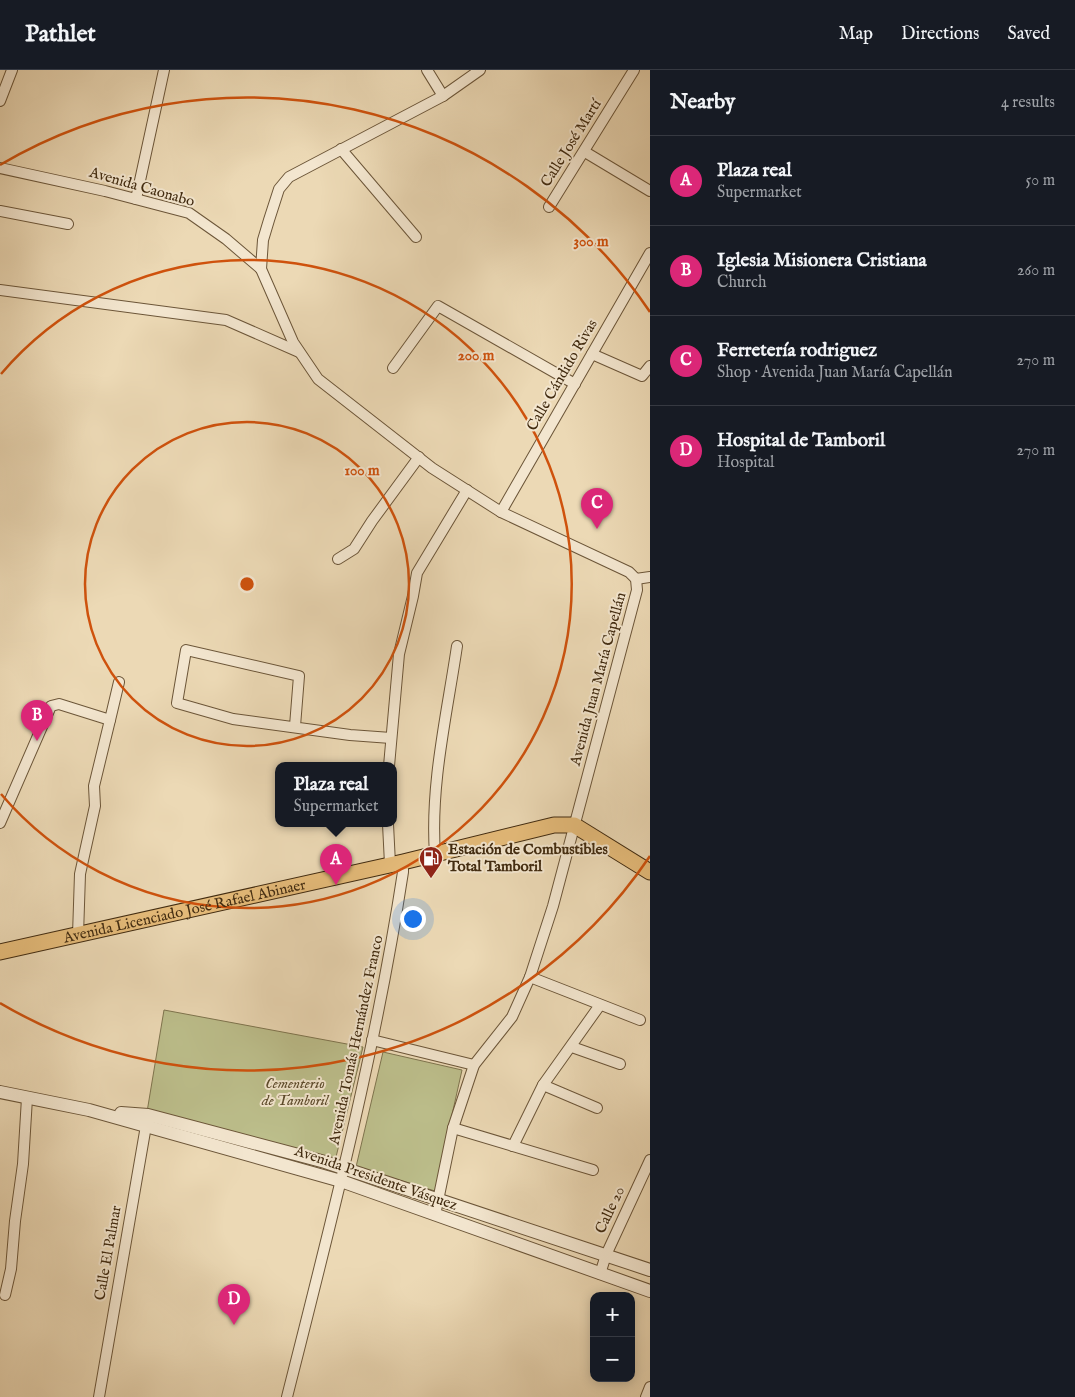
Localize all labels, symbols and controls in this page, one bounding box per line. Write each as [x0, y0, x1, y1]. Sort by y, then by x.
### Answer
text: Pathlet [25, 19, 96, 50]
text: Map [839, 23, 873, 46]
text: Directions [901, 23, 979, 46]
text: Saved [1007, 23, 1050, 46]
text: Nearby [670, 89, 735, 116]
text: 4 results [1001, 93, 1055, 113]
street label: Calle José Martí [536, 95, 606, 190]
text: Plaza real [717, 159, 792, 183]
street label: Avenida Caonabo [86, 163, 197, 211]
text: A [681, 171, 691, 191]
text: 50 m [1026, 171, 1055, 191]
text: Supermarket [717, 183, 802, 203]
text: 300 m [573, 232, 609, 251]
text: Iglesia Misionera Cristiana [717, 249, 927, 273]
text: B [681, 261, 691, 281]
text: 260 m [1017, 261, 1055, 281]
text: Church [717, 273, 766, 293]
street label: Calle Cándido Rivas [522, 316, 602, 434]
text: Ferretería rodriguez [717, 339, 877, 363]
text: 200 m [458, 346, 495, 365]
text: C [680, 351, 692, 371]
text: 270 m [1016, 351, 1055, 371]
text: Shop · Avenida Juan María Capellán [717, 363, 952, 383]
text: Hospital de Tamboril [717, 429, 885, 453]
text: D [680, 441, 692, 461]
text: 270 m [1016, 441, 1055, 461]
text: Hospital [717, 453, 774, 473]
text: 100 m [344, 461, 380, 480]
pin: C [581, 488, 613, 529]
centre of rings [238, 575, 256, 593]
street label: Avenida Juan María Capellán [565, 590, 630, 769]
pin: B [21, 700, 53, 741]
popup [275, 762, 397, 827]
text: Plaza real [294, 773, 368, 797]
text: Supermarket [294, 797, 378, 817]
place label: Estación de Combustibles Total Tamboril [447, 840, 608, 876]
pin: A [320, 844, 352, 885]
fuel station icon: Estación de Combustibles Total Tamboril [418, 845, 444, 879]
street label: Avenida Licenciado José Rafael Abinaer [61, 874, 308, 947]
your location [400, 906, 426, 932]
street label: Avenida Tomás Hernández Franco [324, 933, 388, 1147]
park label: Cementerio de Tamboril [261, 1074, 330, 1110]
street label: Avenida Presidente Vásquez [291, 1141, 460, 1215]
street label: Calle 20 [591, 1183, 629, 1237]
street label: Calle El Palmar [90, 1204, 126, 1302]
pin: D [218, 1284, 250, 1325]
map controls [590, 1292, 635, 1382]
button: + [590, 1292, 635, 1337]
button: − [590, 1337, 635, 1382]

